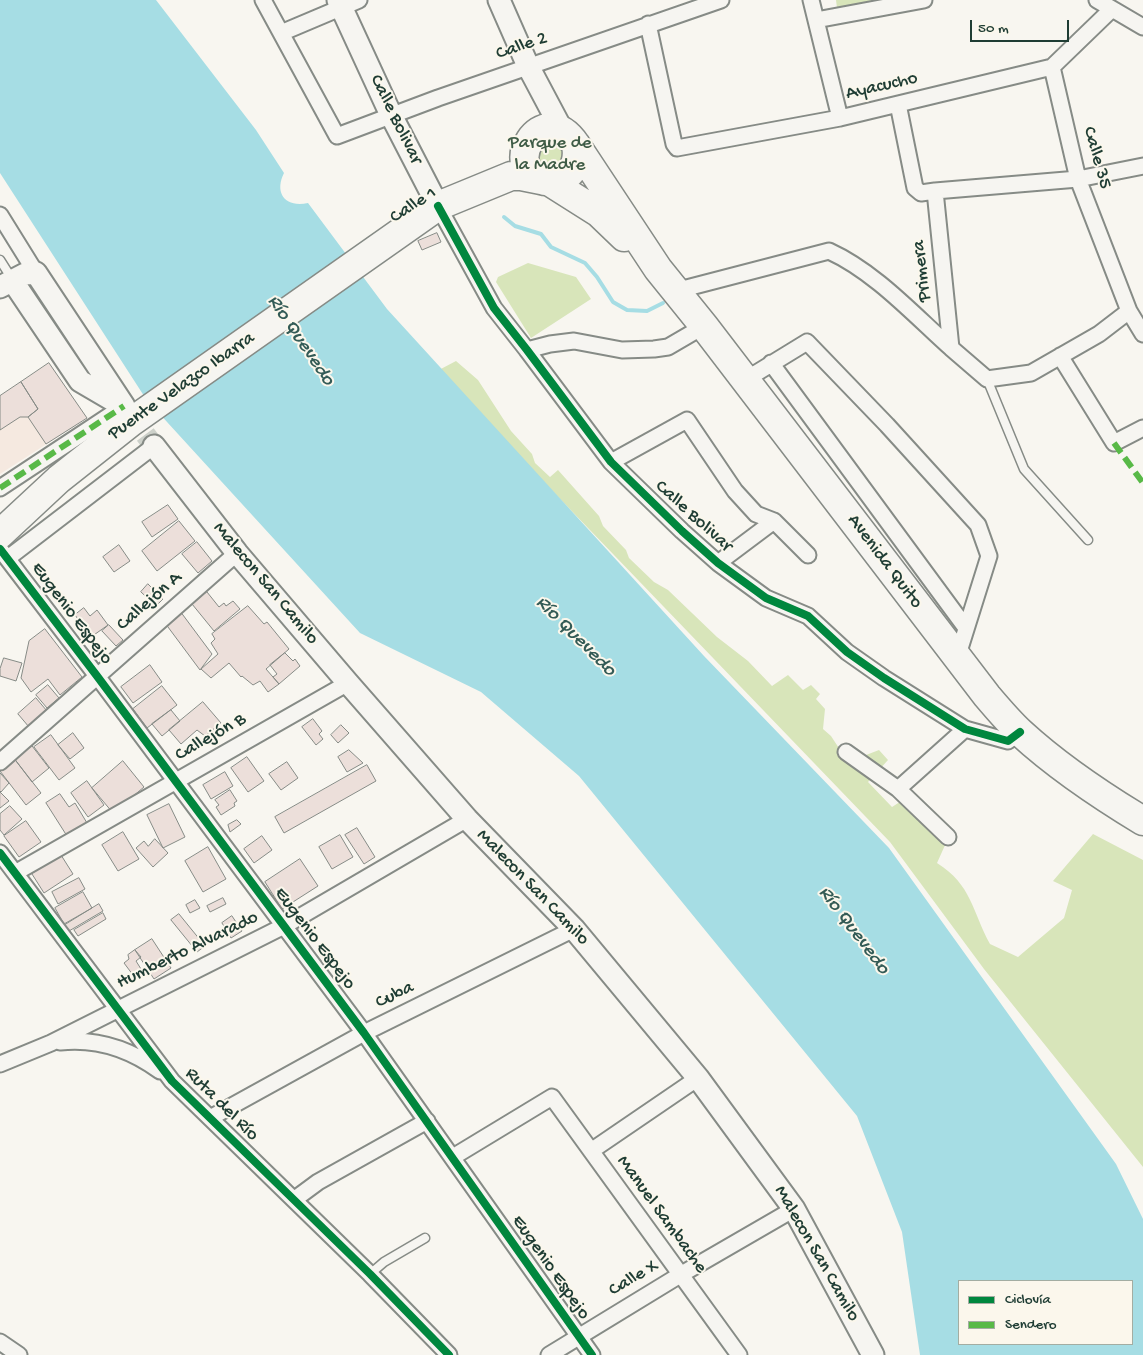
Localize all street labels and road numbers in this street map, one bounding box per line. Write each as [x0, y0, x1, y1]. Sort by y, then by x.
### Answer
street label: Calle 2 [493, 28, 551, 66]
street label: Ayacucho [844, 68, 920, 106]
street label: Calle Bolivar [363, 71, 427, 169]
street label: Calle 35 [1076, 124, 1116, 192]
street label: Calle 1 [386, 182, 442, 230]
street label: Primera [908, 239, 938, 303]
street label: Puente Velazco Ibarra [104, 328, 260, 446]
street label: Calle Bolivar [649, 476, 737, 558]
street label: Avenida Quito [841, 510, 927, 614]
street label: Malecon San Camilo [207, 518, 323, 650]
street label: Eugenio Espejo [25, 558, 117, 670]
street label: Callejón A [113, 567, 187, 637]
street label: Callejón B [172, 709, 250, 767]
street label: Malecon San Camilo [471, 825, 593, 951]
street label: Eugenio Espejo [268, 883, 360, 995]
street label: Humberto Alvarado [114, 907, 262, 995]
street label: Cuba [372, 977, 418, 1015]
street label: Ruta del Río [179, 1063, 263, 1147]
street label: Manuel Sambache [611, 1152, 711, 1278]
street label: Malecon San Camilo [768, 1182, 864, 1326]
street label: Eugenio Espejo [506, 1211, 594, 1325]
street label: Calle X [605, 1255, 663, 1303]

